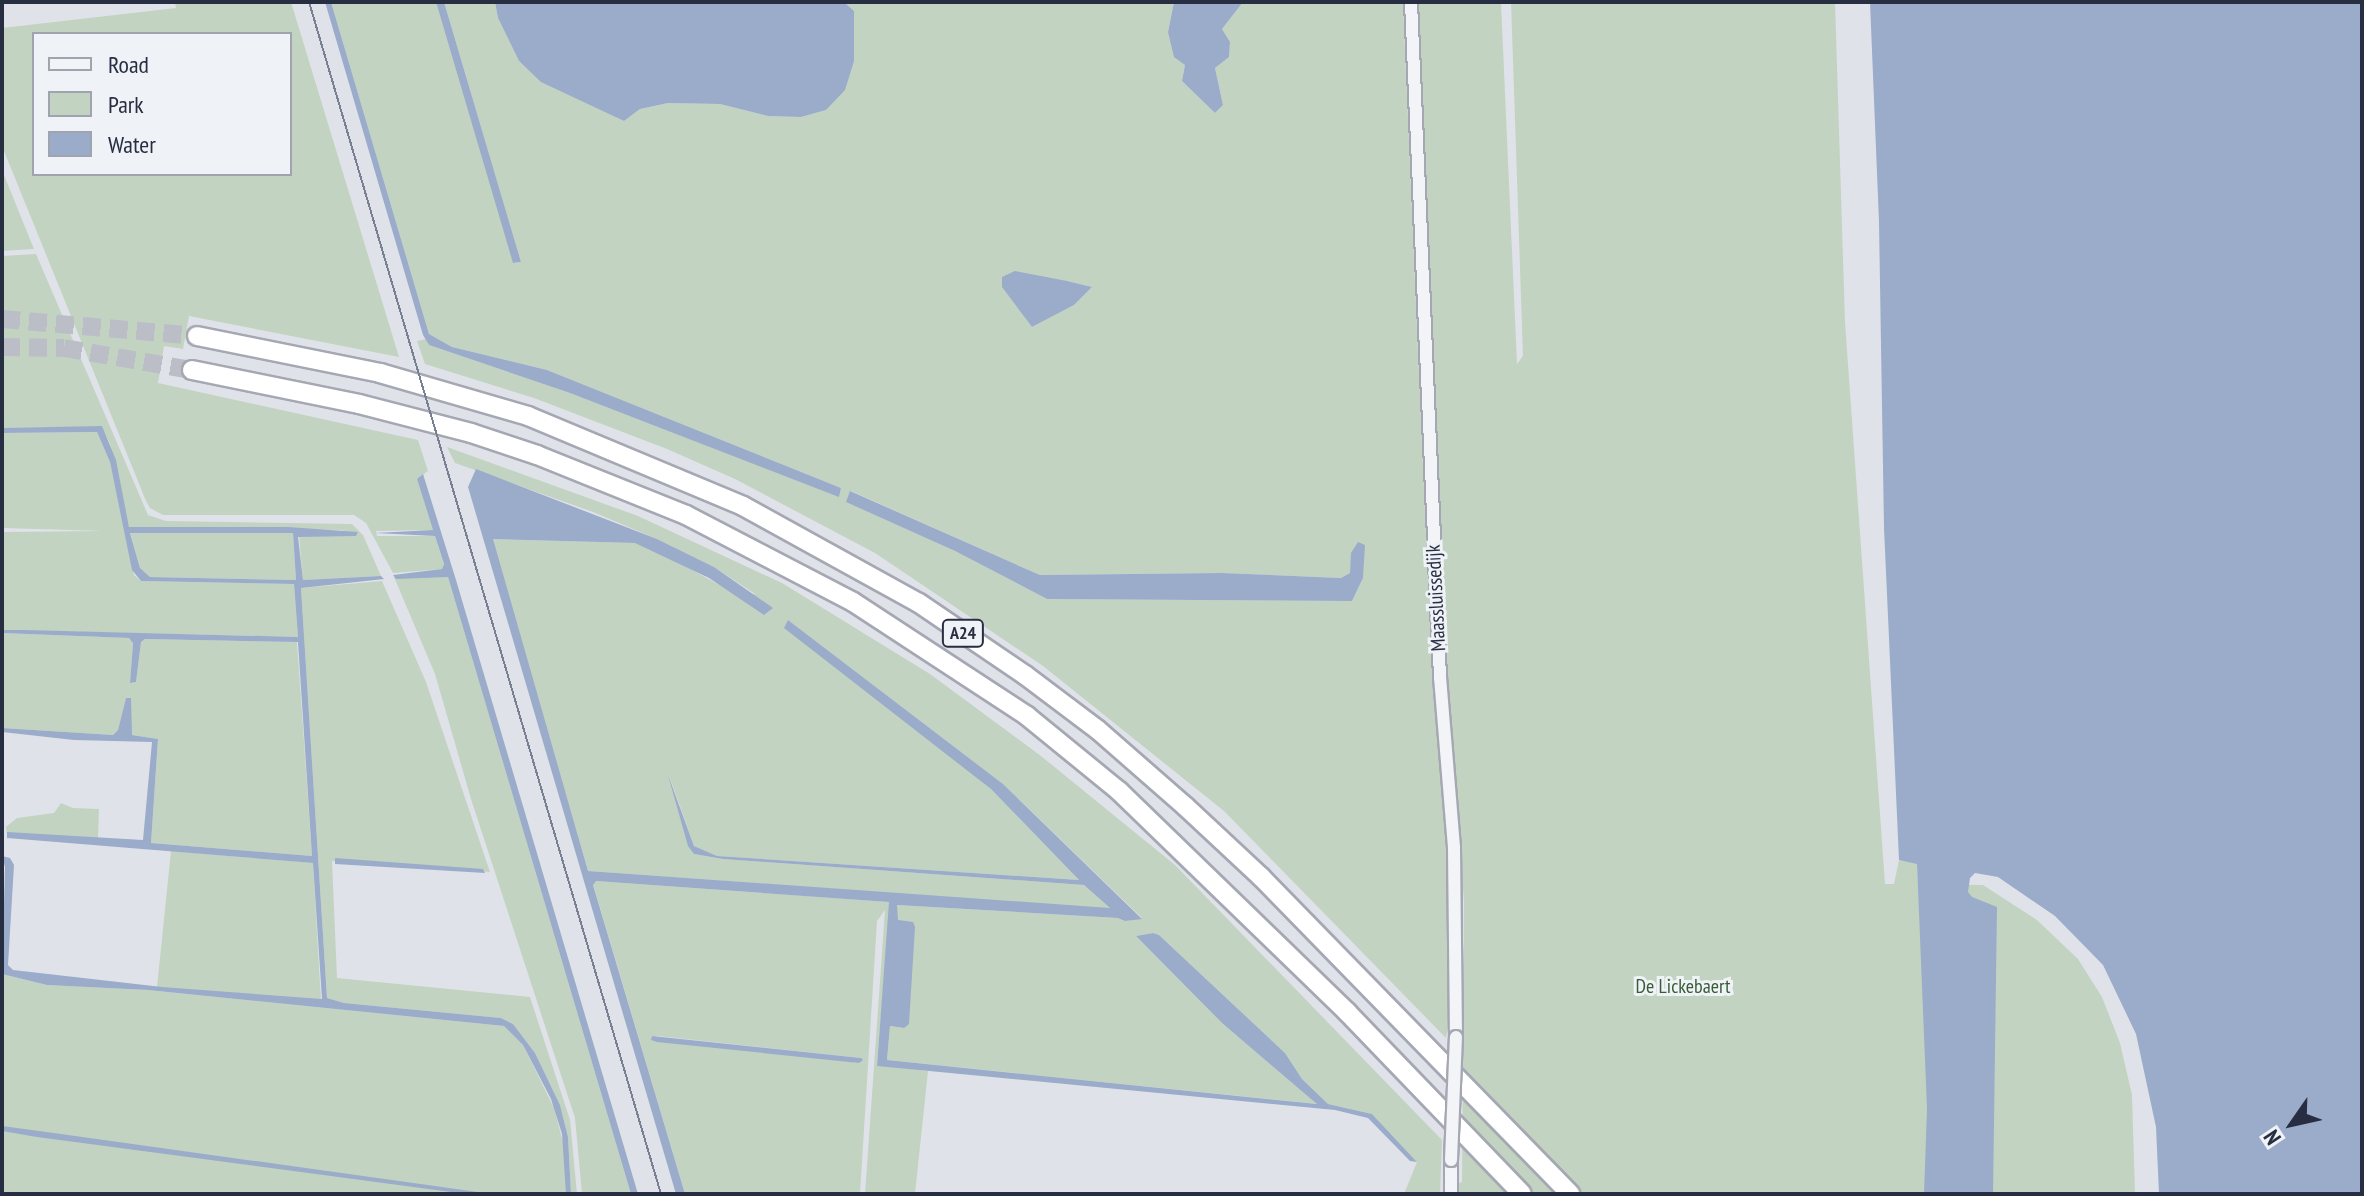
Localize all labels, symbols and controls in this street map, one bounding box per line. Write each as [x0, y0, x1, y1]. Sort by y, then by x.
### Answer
legend [32, 32, 292, 176]
text: Road [108, 49, 149, 80]
text: Park [108, 89, 144, 120]
text: Water [108, 129, 156, 160]
street label: Maassluissedijk [1421, 544, 1451, 652]
road number: A24 [941, 619, 985, 647]
park label: De Lickebaert [1636, 974, 1730, 998]
north arrow [2252, 1084, 2332, 1164]
text: N [2257, 1125, 2287, 1150]

